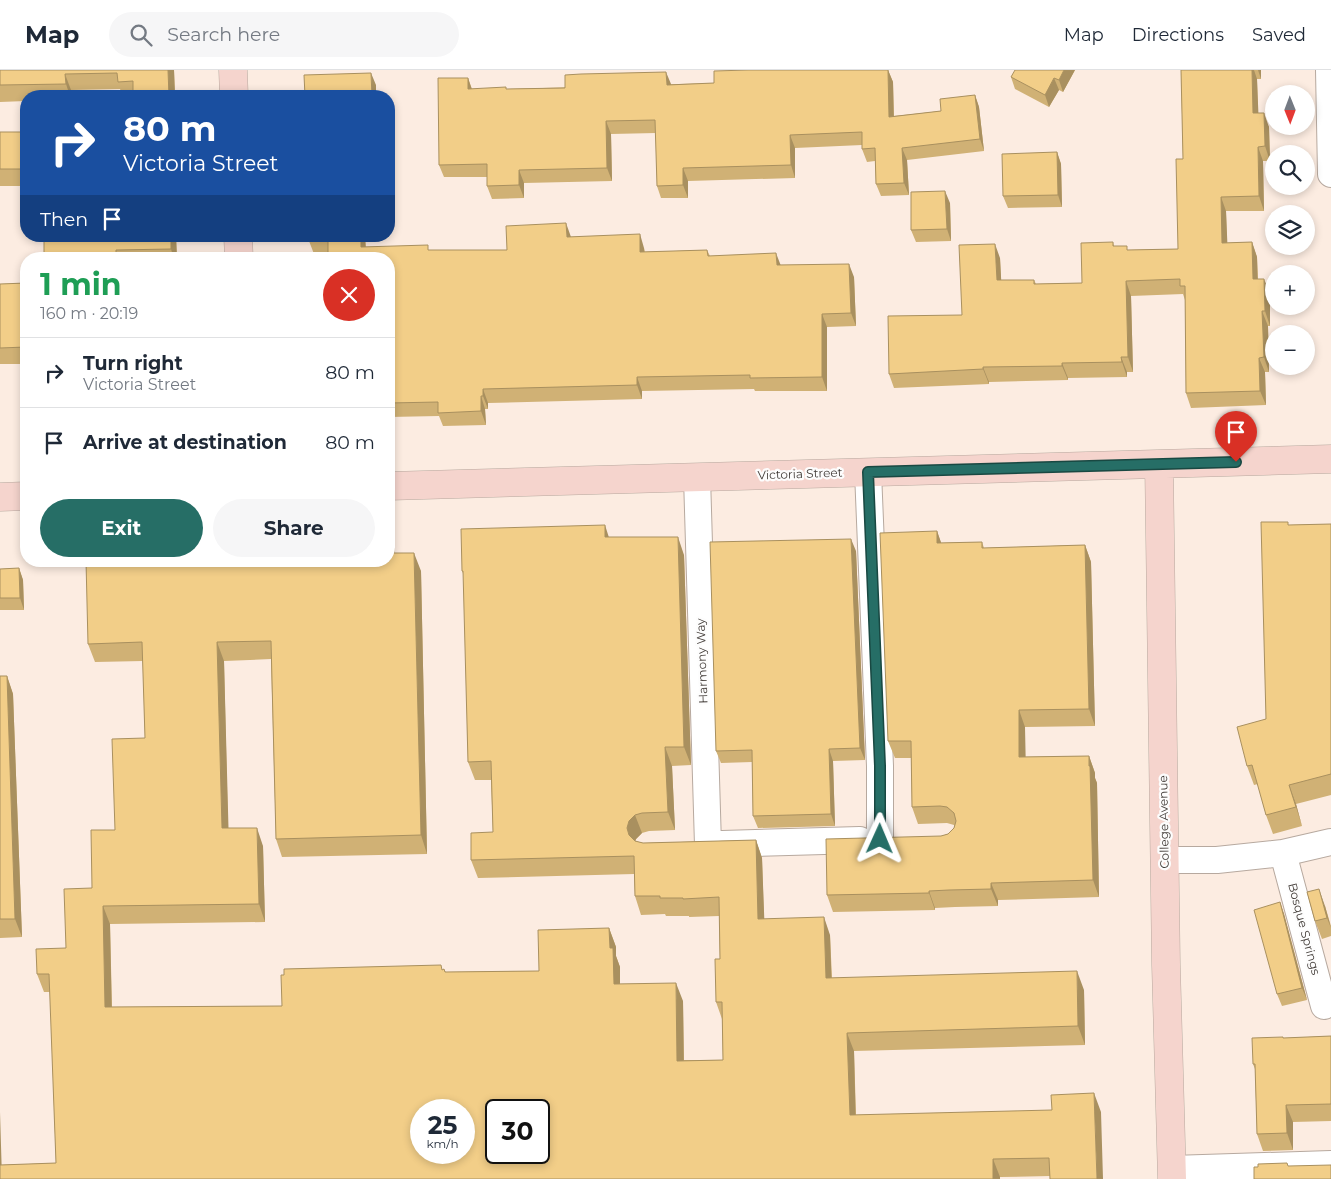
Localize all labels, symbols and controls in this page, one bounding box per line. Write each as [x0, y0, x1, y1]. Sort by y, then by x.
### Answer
search box [109, 12, 459, 57]
text: Map [25, 20, 79, 49]
icon: search [127, 21, 155, 49]
text: Search here [167, 23, 280, 46]
text: Map [1064, 24, 1104, 46]
text: Directions [1132, 24, 1224, 46]
text: Saved [1252, 24, 1306, 46]
north arrow [1265, 85, 1315, 135]
map controls [1265, 85, 1315, 375]
text: 80 m [123, 107, 217, 150]
icon: right [40, 110, 105, 175]
button: search [1265, 145, 1315, 195]
text: Victoria Street [123, 150, 279, 177]
icon: arrive [98, 205, 126, 233]
button: layers [1265, 205, 1315, 255]
text: Then [40, 208, 88, 231]
button: + [1265, 265, 1315, 315]
text: 1 min [40, 266, 121, 303]
button: close [323, 269, 375, 321]
text: 160 m · 20:19 [40, 304, 138, 323]
button: − [1265, 325, 1315, 375]
text: Turn right [83, 352, 183, 375]
icon: right [40, 359, 68, 387]
text: 80 m [325, 361, 375, 384]
text: Victoria Street [83, 375, 196, 394]
pin [1215, 411, 1257, 462]
icon: arrive [1222, 418, 1250, 446]
icon: arrive [40, 429, 68, 457]
text: Arrive at destination [83, 431, 287, 454]
text: 80 m [325, 431, 375, 454]
street label: Victoria Street [757, 465, 843, 482]
button: Exit [40, 499, 203, 557]
button: Share [213, 499, 375, 557]
street label: Harmony Way [692, 618, 710, 704]
street label: College Avenue [1155, 775, 1172, 869]
position arrow [853, 812, 905, 864]
street label: Bosque Springs [1285, 881, 1324, 977]
speed limit sign: 30 [485, 1099, 550, 1164]
text: 25 [428, 1110, 457, 1140]
text: km/h [426, 1136, 459, 1151]

